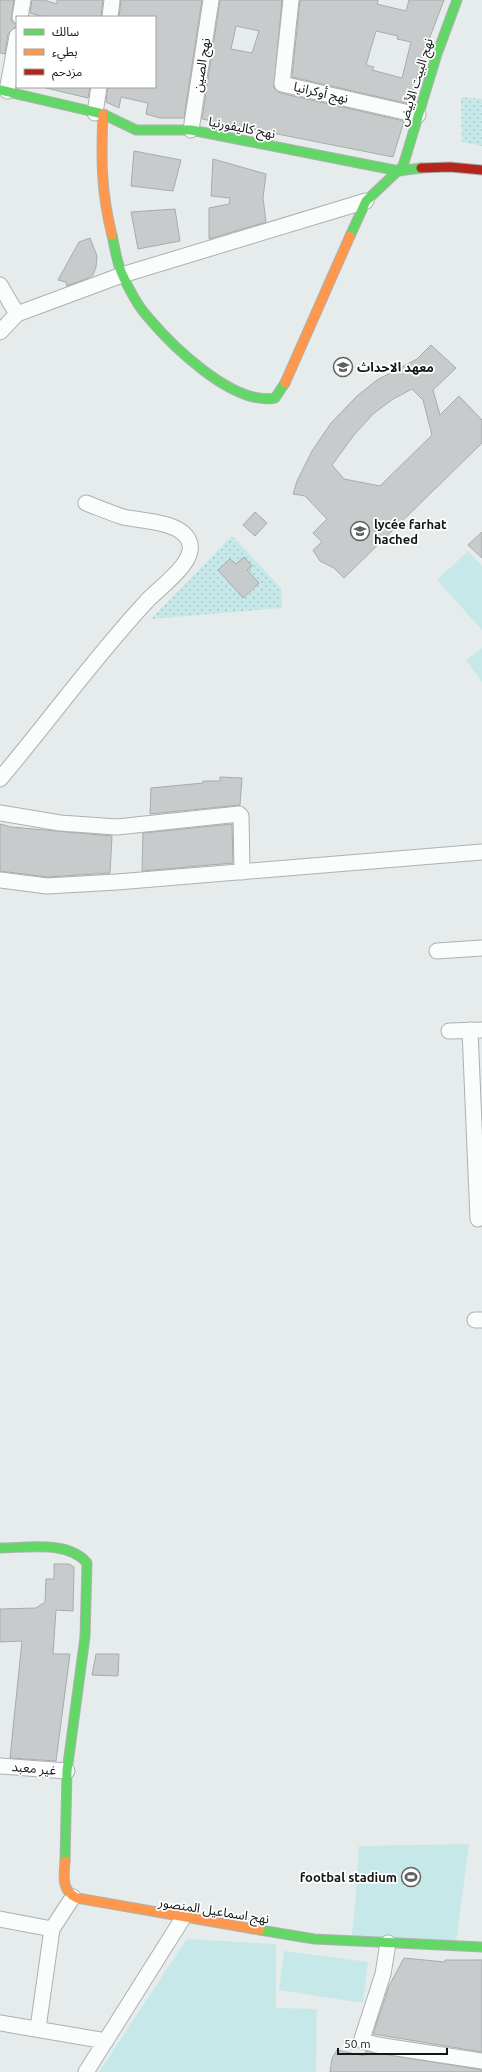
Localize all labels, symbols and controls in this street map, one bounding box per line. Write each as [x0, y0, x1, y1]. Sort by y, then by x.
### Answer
legend [16, 16, 156, 88]
text: سالك [52, 25, 79, 38]
street label: نهج البيت الأبيض [395, 36, 439, 129]
street label: نهج الصين [190, 37, 216, 94]
text: بطيء [52, 45, 78, 62]
text: مزدحم [52, 65, 82, 81]
street label: نهج أوكرانيا [291, 78, 350, 109]
street label: نهح كاليفورنيا [207, 114, 277, 144]
school or university icon: معهد الاحداث [332, 356, 354, 378]
place label: معهد الاحداث [357, 360, 434, 375]
place label: lycée farhat hached [374, 517, 447, 546]
school or university icon: lycée farhat hached [349, 520, 371, 542]
street label: غير معبد [11, 1759, 57, 1778]
sports icon: footbal stadium [400, 1866, 422, 1888]
place label: footbal stadium [300, 1870, 397, 1884]
street label: نهج اسماعيل المنصور [156, 1894, 270, 1930]
scale bar [338, 2030, 447, 2056]
text: 50 m [344, 2037, 371, 2050]

